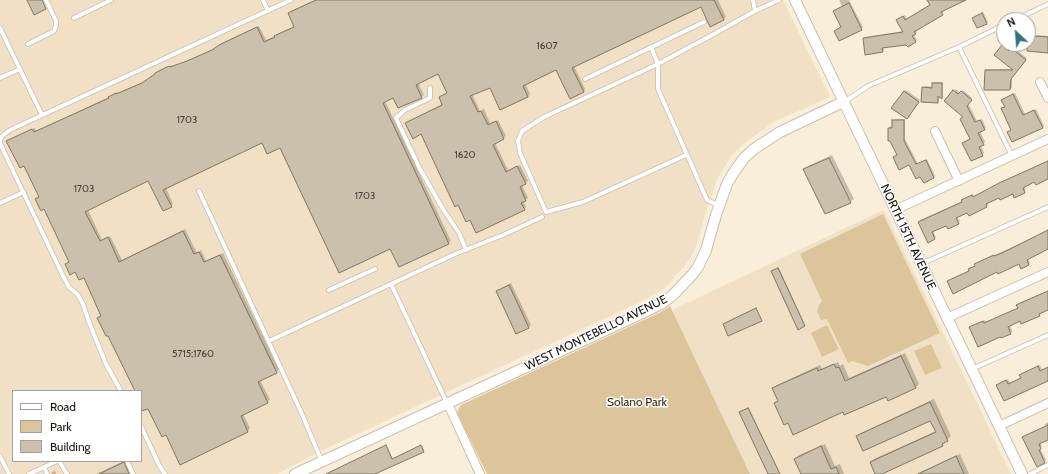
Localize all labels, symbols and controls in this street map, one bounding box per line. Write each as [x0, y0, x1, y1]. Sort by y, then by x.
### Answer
north arrow [996, 12, 1036, 52]
text: N [1005, 14, 1018, 30]
house number: 1607 [537, 40, 557, 52]
house number: 1703 [177, 114, 197, 126]
house number: 1620 [454, 149, 476, 161]
street label: NORTH 15TH AVENUE [877, 182, 939, 292]
house number: 1703 [74, 183, 94, 195]
house number: 1703 [355, 190, 375, 202]
street label: WEST MONTEBELLO AVENUE [522, 292, 670, 374]
house number: 5715;1760 [172, 348, 214, 360]
legend [12, 390, 142, 462]
park label: Solano Park [607, 395, 667, 409]
text: Road [50, 399, 76, 414]
text: Park [50, 419, 72, 434]
text: Building [50, 439, 91, 454]

